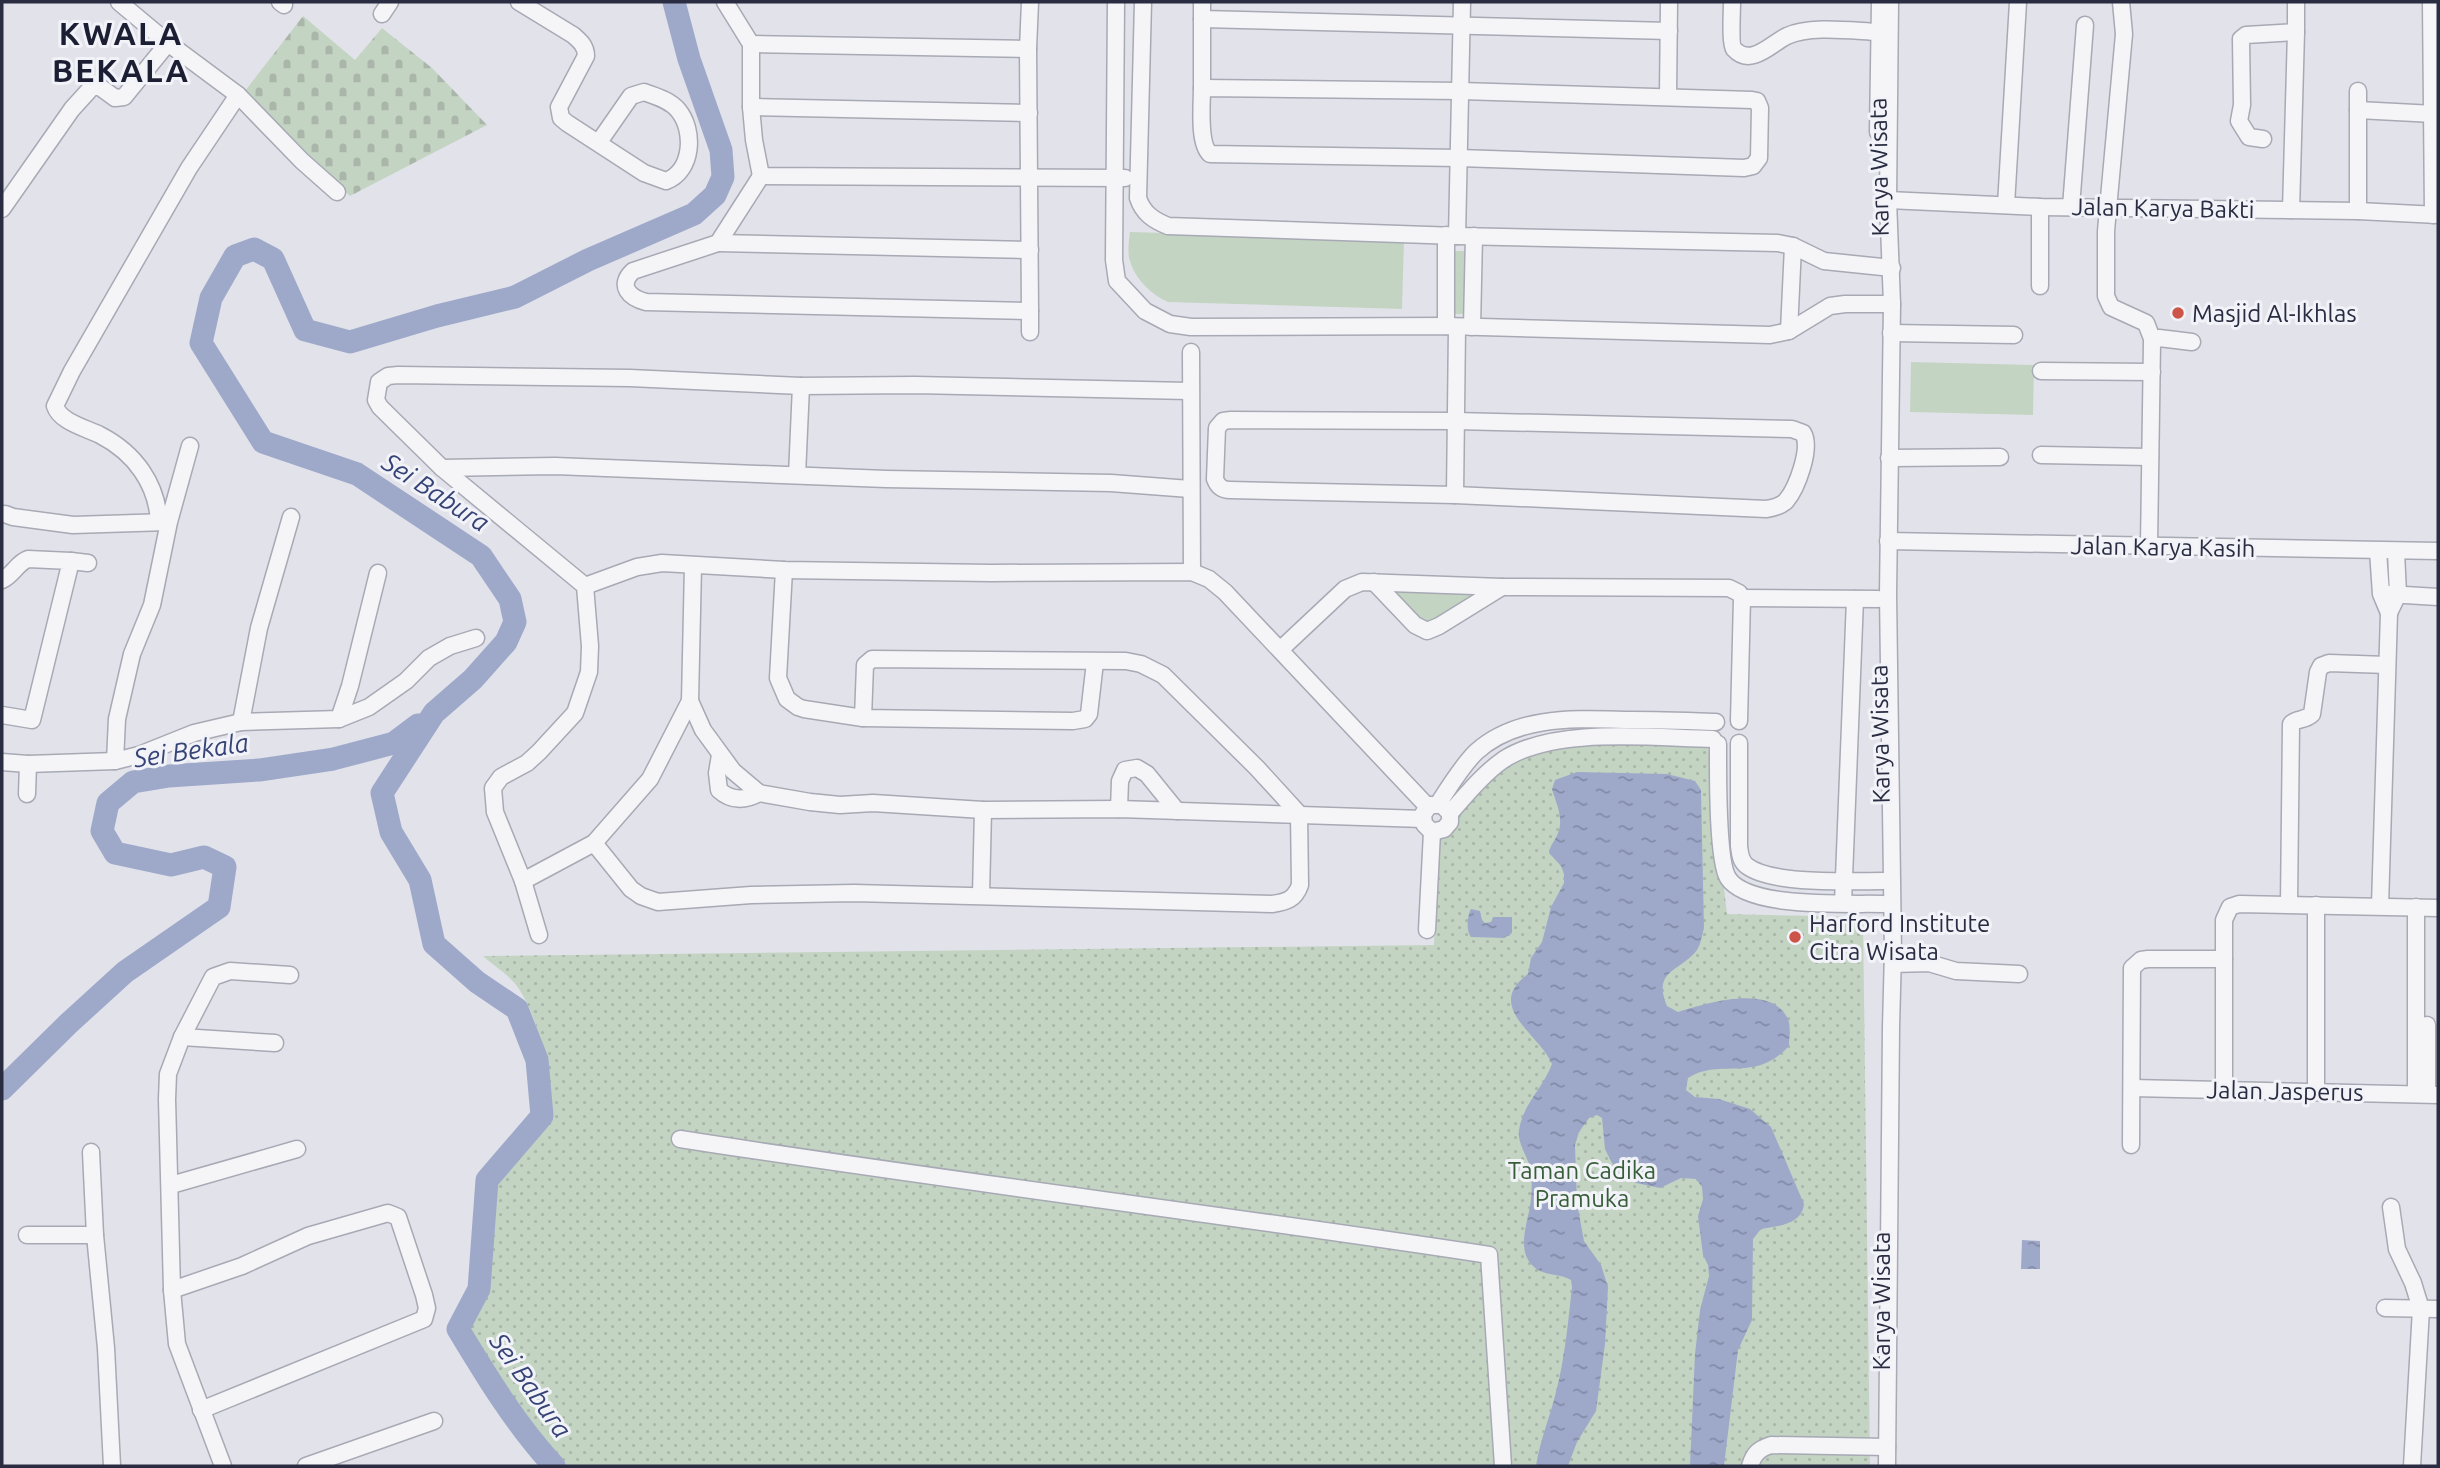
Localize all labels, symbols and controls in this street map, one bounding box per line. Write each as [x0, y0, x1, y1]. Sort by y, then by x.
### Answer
district label: KWALA BEKALA [52, 15, 190, 88]
street label: Karya Wisata [1864, 97, 1894, 237]
street label: Jalan Karya Bakti [2071, 193, 2255, 223]
place label: Masjid Al-Ikhlas [2192, 300, 2357, 327]
marker: Masjid Al-Ikhlas [2170, 305, 2186, 321]
water label: Sei Babura [377, 446, 495, 537]
street label: Jalan Karya Kasih [2070, 532, 2256, 562]
street label: Karya Wisata [1865, 664, 1895, 804]
water label: Sei Bekala [131, 728, 250, 773]
place label: Harford Institute Citra Wisata [1809, 910, 1990, 965]
marker: Harford Institute Citra Wisata [1787, 929, 1803, 945]
street label: Jalan Jasperus [2206, 1076, 2364, 1106]
park label: Taman Cadika Pramuka [1508, 1157, 1656, 1212]
street label: Karya Wisata [1868, 1232, 1895, 1370]
water label: Sei Babura [484, 1326, 578, 1443]

